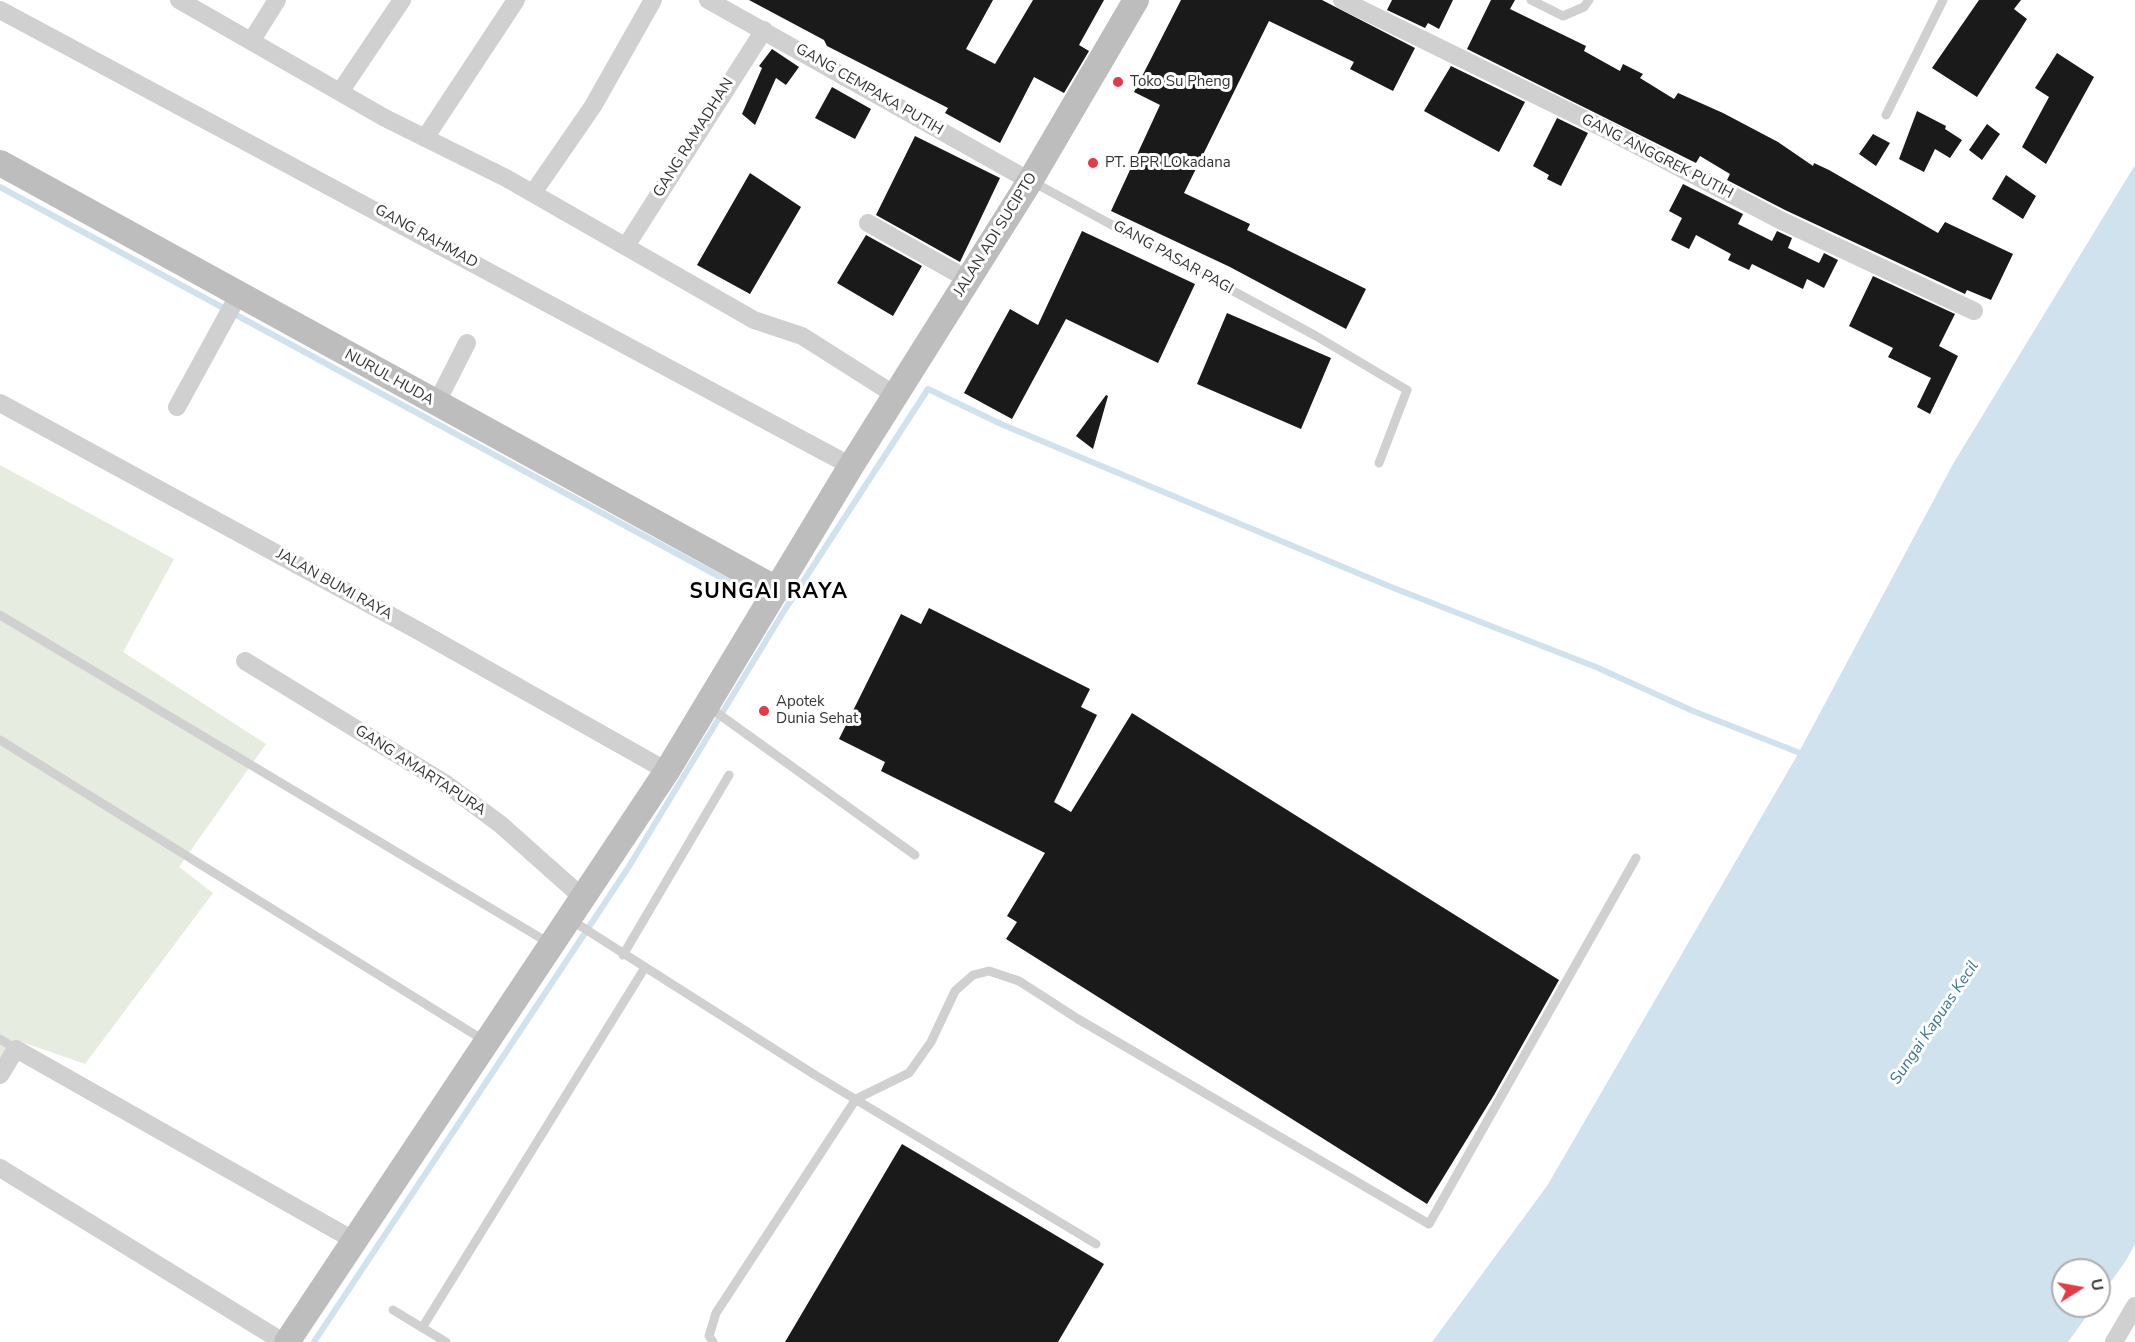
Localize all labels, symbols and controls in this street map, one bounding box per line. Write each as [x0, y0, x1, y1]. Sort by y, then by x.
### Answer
street label: GANG CEMPAKA PUTIH [792, 40, 946, 140]
place label: Toko Su Pheng [1130, 73, 1231, 91]
street label: GANG RAMADHAN [650, 75, 738, 201]
marker: Toko Su Pheng [1111, 75, 1125, 89]
street label: GANG ANGGREK PUTIH [1578, 111, 1736, 203]
place label: PT. BPR LOkadana [1105, 154, 1231, 172]
marker: PT. BPR LOkadana [1086, 156, 1100, 170]
street label: JALAN ADI SUCIPTO [951, 170, 1041, 300]
street label: GANG RAHMAD [371, 201, 481, 273]
street label: GANG PASAR PAGI [1110, 217, 1236, 299]
street label: NURUL HUDA [341, 346, 437, 410]
street label: JALAN BUMI RAYA [273, 546, 395, 624]
district label: SUNGAI RAYA [689, 580, 849, 606]
place label: Apotek Dunia Sehat [776, 693, 858, 728]
marker: Apotek Dunia Sehat [757, 704, 771, 718]
street label: GANG AMARTAPURA [351, 722, 489, 820]
water label: Sungai Kapuas Kecil [1887, 958, 1983, 1088]
north arrow [2051, 1258, 2111, 1318]
text: U [2085, 1277, 2109, 1293]

